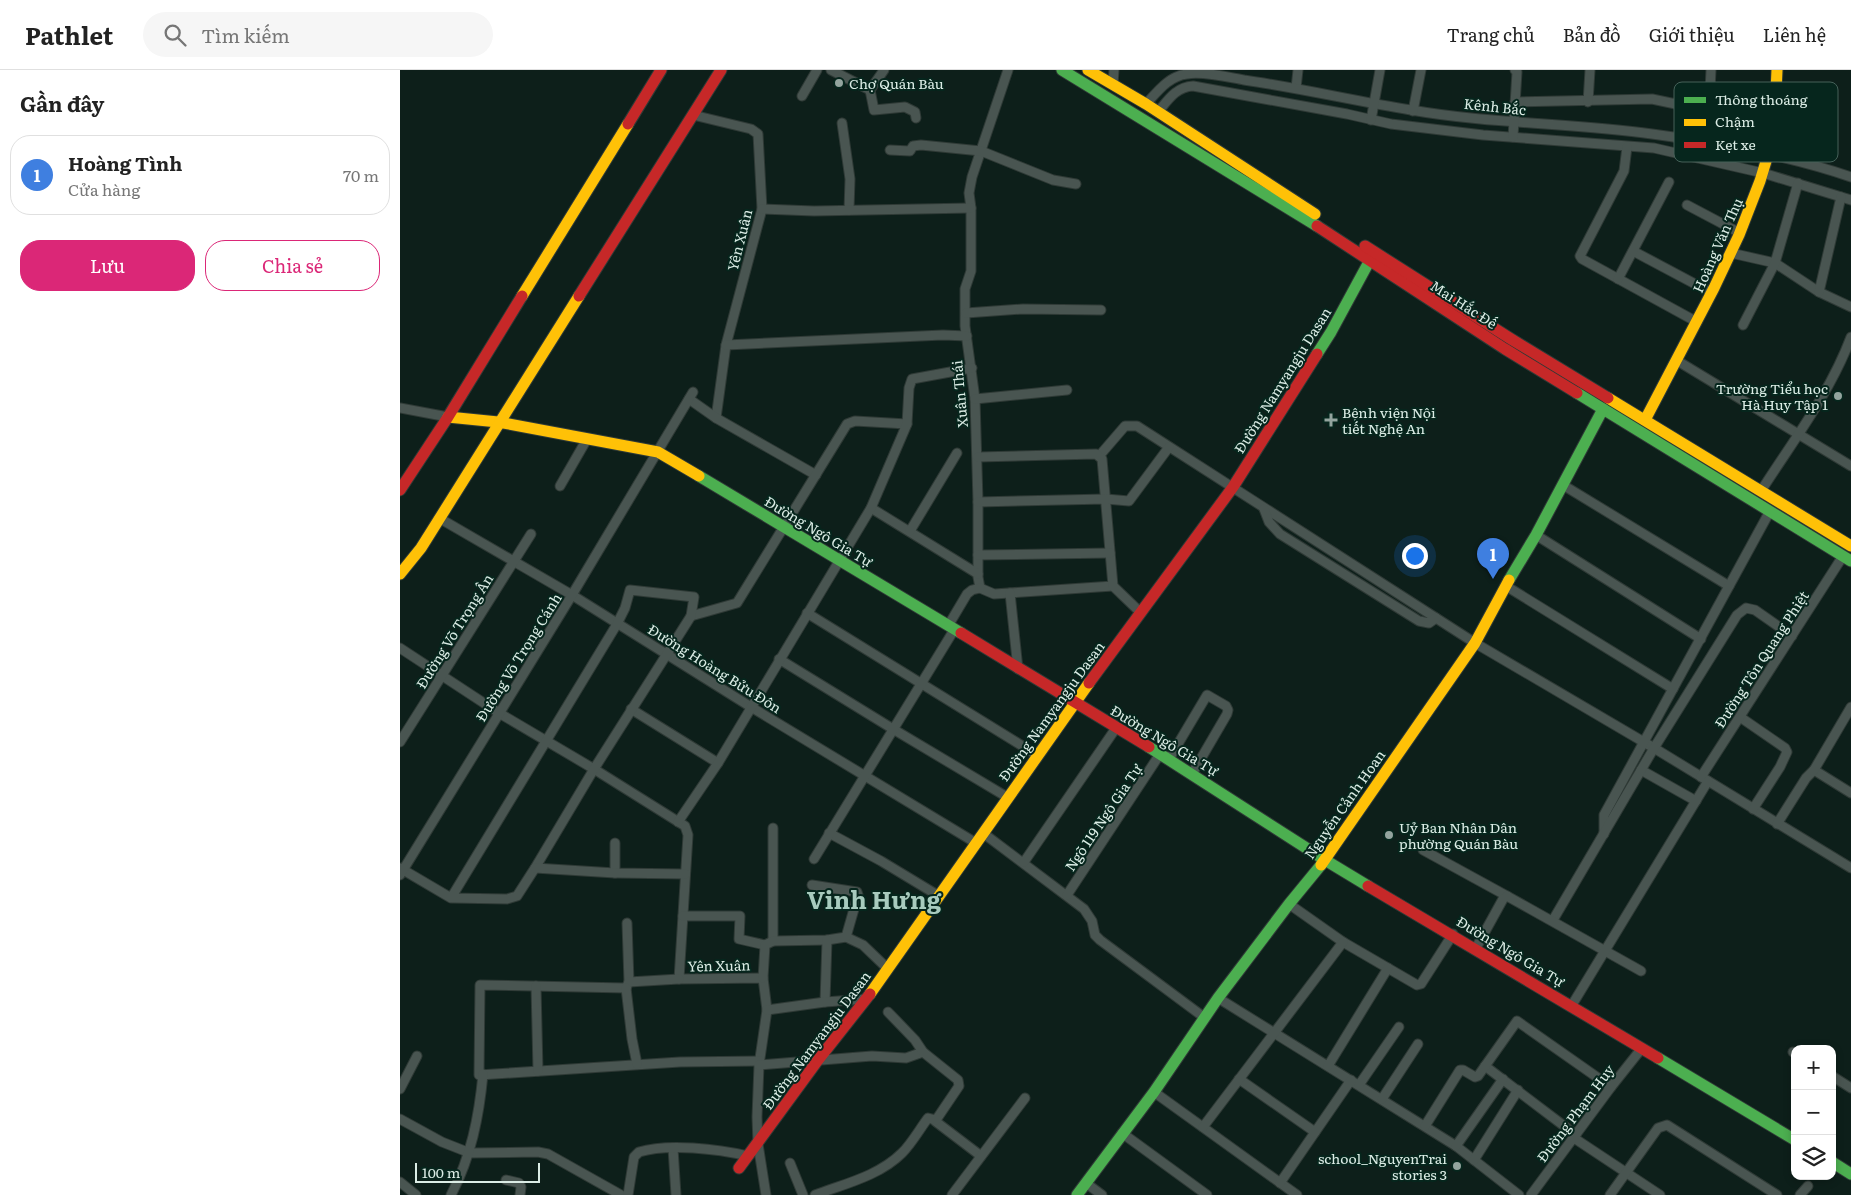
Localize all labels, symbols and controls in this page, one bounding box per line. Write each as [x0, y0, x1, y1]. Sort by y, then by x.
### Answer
search box [143, 12, 493, 57]
text: Pathlet [25, 17, 113, 52]
icon: search [161, 21, 189, 49]
text: Tìm kiếm [201, 21, 290, 49]
text: Trang chủ [1447, 21, 1535, 48]
text: Bản đồ [1563, 21, 1621, 48]
text: Giới thiệu [1649, 21, 1735, 48]
text: Liên hệ [1763, 21, 1826, 48]
place label: Chợ Quán Bàu [849, 73, 944, 93]
marker: Chợ Quán Bàu [833, 77, 845, 89]
legend [1674, 82, 1838, 162]
text: Gần đây [20, 87, 104, 118]
text: Thông thoáng [1715, 89, 1808, 109]
street label: Kênh Bắc [1463, 93, 1527, 119]
text: Chậm [1715, 111, 1755, 131]
text: Kẹt xe [1715, 134, 1756, 154]
text: Hoàng Tình [68, 149, 182, 177]
text: 1 [34, 163, 40, 187]
text: 70 m [343, 163, 379, 187]
text: Cửa hàng [68, 177, 140, 201]
street label: Hoàng Văn Thụ [1687, 194, 1747, 296]
street label: Yên Xuân [722, 207, 756, 273]
button: Lưu [20, 240, 195, 291]
button: Chia sẻ [205, 240, 380, 291]
street label: Mai Hắc Đế [1427, 275, 1501, 333]
street label: Đường Namyangju Dasan [1229, 303, 1335, 457]
street label: Xuân Thái [946, 359, 972, 428]
place label: Trường Tiểu học Hà Huy Tập 1 [1716, 378, 1828, 414]
marker: Trường Tiểu học Hà Huy Tập 1 [1832, 390, 1844, 402]
place label: Bệnh viện Nội tiết Nghệ An [1342, 402, 1436, 438]
marker: Bệnh viện Nội tiết Nghệ An [1324, 413, 1338, 427]
street label: Đường Ngô Gia Tự [761, 491, 877, 571]
pin: 1 [1477, 538, 1509, 579]
your location [1402, 543, 1428, 569]
street label: Đường Võ Trọng Ân [411, 570, 497, 692]
street label: Đường Tôn Quang Phiệt [1709, 586, 1813, 731]
street label: Đường Võ Trọng Cánh [470, 589, 566, 725]
street label: Đường Hoàng Bửu Đôn [644, 619, 786, 717]
street label: Đường Namyangju Dasan [993, 637, 1109, 785]
street label: Đường Ngô Gia Tự [1107, 700, 1223, 780]
street label: Nguyễn Cảnh Hoan [1299, 745, 1389, 863]
street label: Ngõ 119 Ngô Gia Tự [1060, 759, 1147, 875]
place label: Uỷ Ban Nhân Dân phường Quán Bàu [1399, 817, 1518, 853]
marker: Uỷ Ban Nhân Dân phường Quán Bàu [1383, 829, 1395, 841]
district label: Vinh Hưng [807, 881, 942, 916]
street label: Đường Ngô Gia Tự [1453, 911, 1569, 991]
street label: Yên Xuân [687, 954, 751, 976]
street label: Đường Namyangju Dasan [757, 967, 875, 1113]
map controls [1791, 1045, 1836, 1180]
button: + [1791, 1045, 1836, 1090]
street label: Đường Phạm Huy [1532, 1059, 1619, 1166]
button: − [1791, 1090, 1836, 1135]
button: layers [1791, 1135, 1836, 1180]
place label: school_NguyenTrai stories 3 [1318, 1148, 1447, 1184]
scale bar [415, 1160, 540, 1183]
marker: school_NguyenTrai stories 3 [1451, 1160, 1463, 1172]
text: 100 m [422, 1162, 460, 1182]

